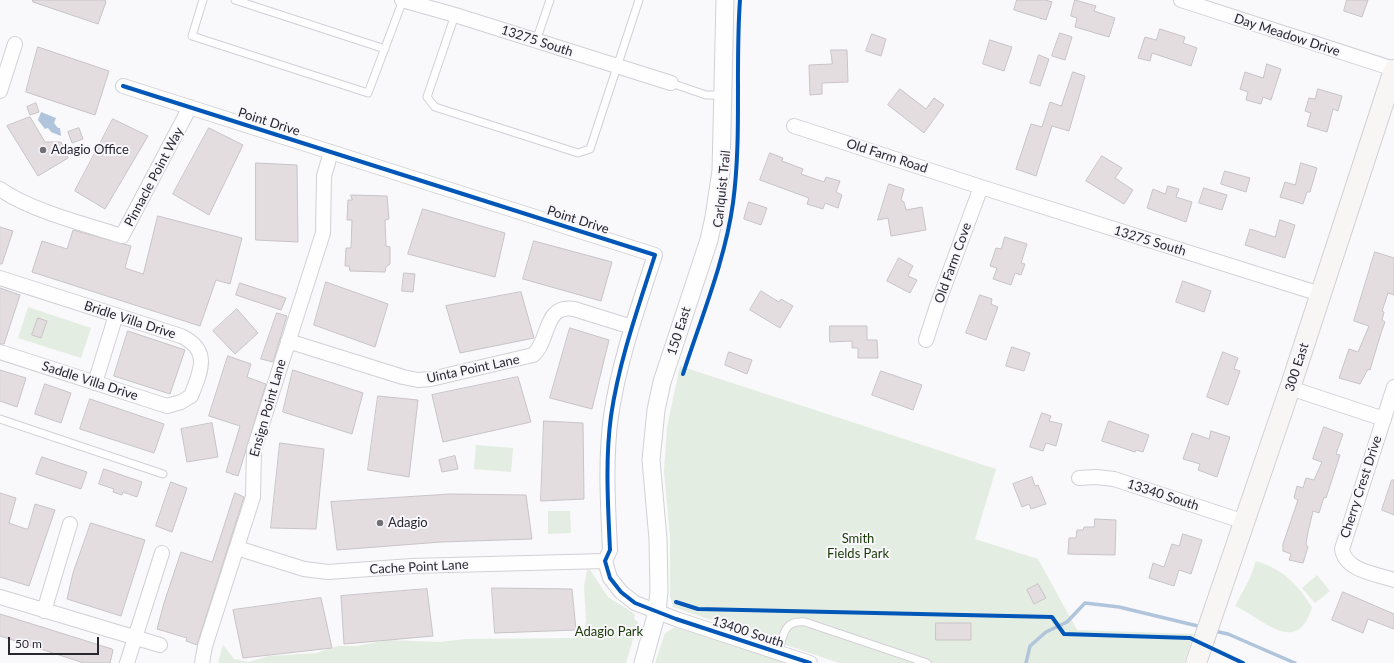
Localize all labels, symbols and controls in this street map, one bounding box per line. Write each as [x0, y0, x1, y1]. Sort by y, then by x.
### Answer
street label: Day Meadow Drive [1232, 11, 1342, 59]
street label: 13275 South [499, 22, 575, 60]
street label: Point Drive [236, 105, 302, 139]
street label: Pinnacle Point Way [121, 125, 187, 229]
street label: Old Farm Road [844, 136, 930, 176]
place label: Adagio Office [51, 142, 129, 158]
marker: Adagio Office [38, 145, 48, 155]
street label: Carlquist Trail [710, 150, 734, 228]
street label: Point Drive [545, 203, 611, 237]
street label: Old Farm Cove [931, 221, 975, 305]
street label: 13275 South [1112, 223, 1188, 259]
street label: Bridle Villa Drive [82, 298, 178, 342]
street label: 150 East [664, 305, 694, 357]
street label: 300 East [1282, 341, 1312, 393]
street label: Uinta Point Lane [425, 352, 521, 386]
street label: Ensign Point Lane [247, 357, 289, 459]
street label: Saddle Villa Drive [40, 358, 140, 404]
street label: Cherry Crest Drive [1337, 434, 1385, 540]
street label: 13340 South [1125, 476, 1201, 514]
place label: Adagio [388, 515, 428, 531]
marker: Adagio [375, 518, 385, 528]
park label: Smith Fields Park [827, 531, 889, 562]
street label: Cache Point Lane [369, 557, 469, 577]
street label: 13400 South [710, 613, 786, 651]
park label: Adagio Park [575, 624, 643, 640]
scale bar [10, 629, 101, 655]
text: 50 m [15, 636, 42, 651]

